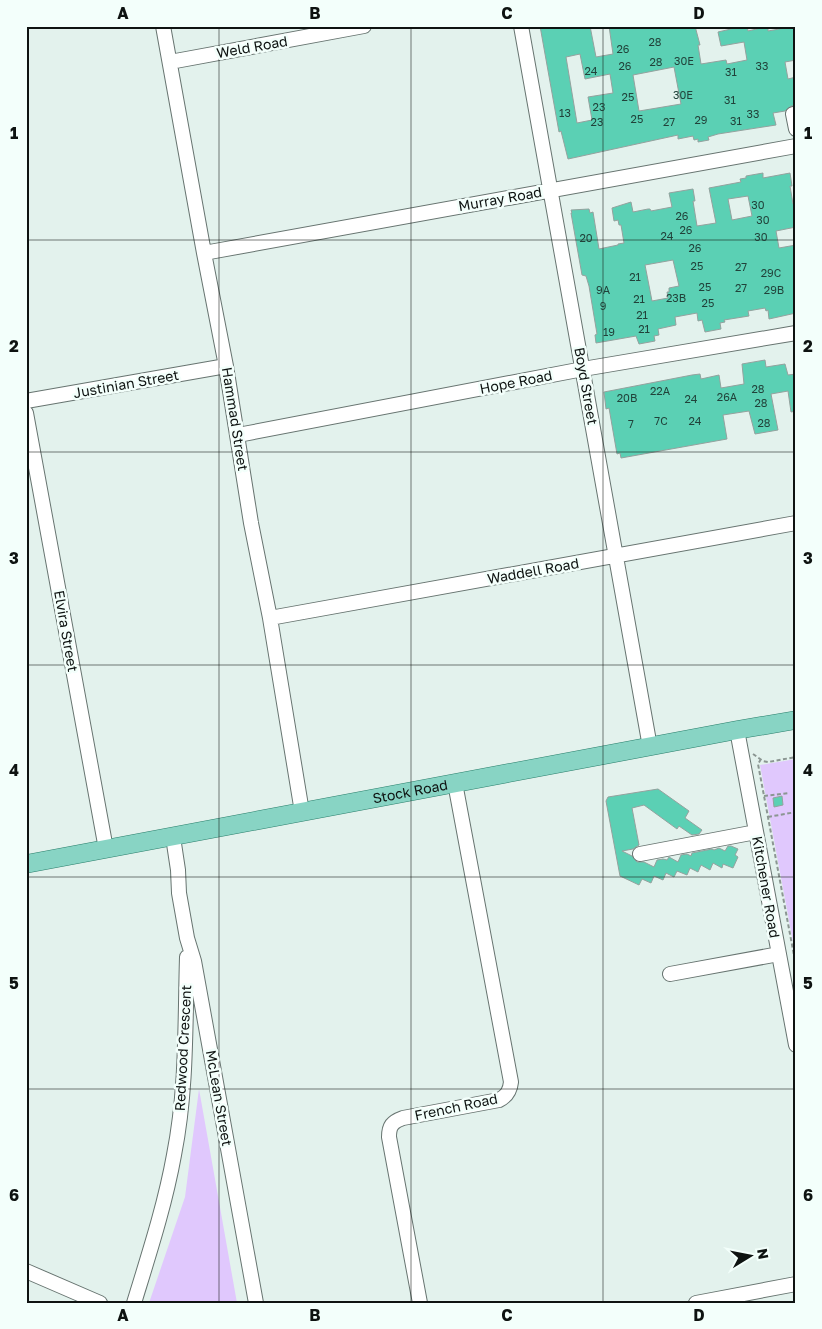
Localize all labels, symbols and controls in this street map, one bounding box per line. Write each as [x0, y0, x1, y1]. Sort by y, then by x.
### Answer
text: A [117, 3, 129, 23]
text: B [309, 3, 321, 23]
text: C [501, 3, 513, 23]
text: D [693, 3, 705, 23]
street label: Weld Road [215, 32, 289, 61]
house number: 28 [648, 35, 662, 48]
house number: 26 [616, 42, 630, 55]
house number: 30E [674, 54, 694, 67]
house number: 28 [649, 55, 663, 68]
house number: 26 [618, 59, 632, 72]
house number: 33 [756, 59, 768, 72]
house number: 24 [584, 64, 598, 77]
house number: 31 [725, 65, 737, 78]
house number: 30E [673, 88, 693, 101]
house number: 25 [622, 90, 634, 103]
house number: 31 [724, 93, 736, 106]
house number: 23 [593, 100, 605, 113]
house number: 13 [559, 106, 571, 119]
house number: 33 [747, 107, 759, 120]
house number: 25 [631, 112, 643, 125]
house number: 29 [694, 113, 708, 126]
house number: 31 [730, 114, 742, 127]
house number: 23 [591, 115, 603, 128]
house number: 27 [663, 115, 675, 128]
text: 1 [10, 123, 18, 143]
text: 1 [804, 123, 812, 143]
street label: Murray Road [457, 183, 543, 214]
house number: 30 [751, 198, 765, 211]
house number: 26 [675, 209, 689, 222]
house number: 30 [756, 213, 770, 226]
house number: 26 [679, 223, 693, 236]
house number: 24 [660, 229, 674, 242]
house number: 30 [754, 230, 768, 243]
house number: 20 [579, 231, 593, 244]
house number: 26 [688, 241, 702, 254]
house number: 25 [691, 259, 703, 272]
house number: 27 [735, 260, 747, 273]
house number: 29C [761, 266, 781, 279]
house number: 21 [629, 270, 641, 283]
house number: 25 [699, 280, 711, 293]
house number: 27 [735, 281, 747, 294]
house number: 9A [596, 283, 611, 296]
house number: 29B [764, 283, 784, 296]
house number: 23B [666, 291, 686, 304]
house number: 21 [633, 292, 645, 305]
house number: 25 [702, 296, 714, 309]
house number: 9 [600, 299, 606, 312]
house number: 21 [636, 308, 648, 321]
house number: 21 [638, 322, 650, 335]
house number: 19 [603, 325, 615, 338]
text: 2 [9, 336, 19, 356]
text: 2 [803, 336, 813, 356]
street label: Boyd Street [571, 346, 602, 426]
street label: Justinian Street [72, 366, 180, 401]
street label: Hammad Street [219, 366, 252, 472]
street label: Hope Road [478, 366, 554, 397]
house number: 28 [751, 382, 765, 395]
house number: 22A [650, 384, 671, 397]
house number: 26A [717, 390, 738, 403]
house number: 20B [617, 391, 637, 404]
house number: 24 [684, 392, 698, 405]
house number: 28 [754, 396, 768, 409]
house number: 7C [654, 414, 668, 427]
house number: 24 [688, 414, 702, 427]
house number: 28 [757, 416, 771, 429]
house number: 7 [628, 417, 634, 430]
text: 3 [9, 548, 19, 568]
text: 3 [803, 548, 813, 568]
street label: Waddell Road [486, 554, 580, 587]
street label: Elvira Street [51, 589, 82, 673]
text: 4 [9, 760, 19, 780]
text: 4 [803, 760, 813, 780]
street label: Stock Road [371, 776, 449, 806]
street label: Kitchener Road [749, 835, 784, 939]
text: 5 [9, 973, 19, 993]
text: 5 [803, 973, 813, 993]
street label: Redwood Crescent [171, 984, 194, 1112]
street label: McLean Street [203, 1049, 236, 1147]
street label: French Road [413, 1089, 499, 1124]
text: 6 [9, 1185, 19, 1205]
text: 6 [803, 1185, 813, 1205]
north arrow [724, 1232, 774, 1282]
text: N [754, 1247, 773, 1260]
text: A [117, 1305, 129, 1325]
text: B [309, 1305, 321, 1325]
text: C [501, 1305, 513, 1325]
text: D [693, 1305, 705, 1325]

